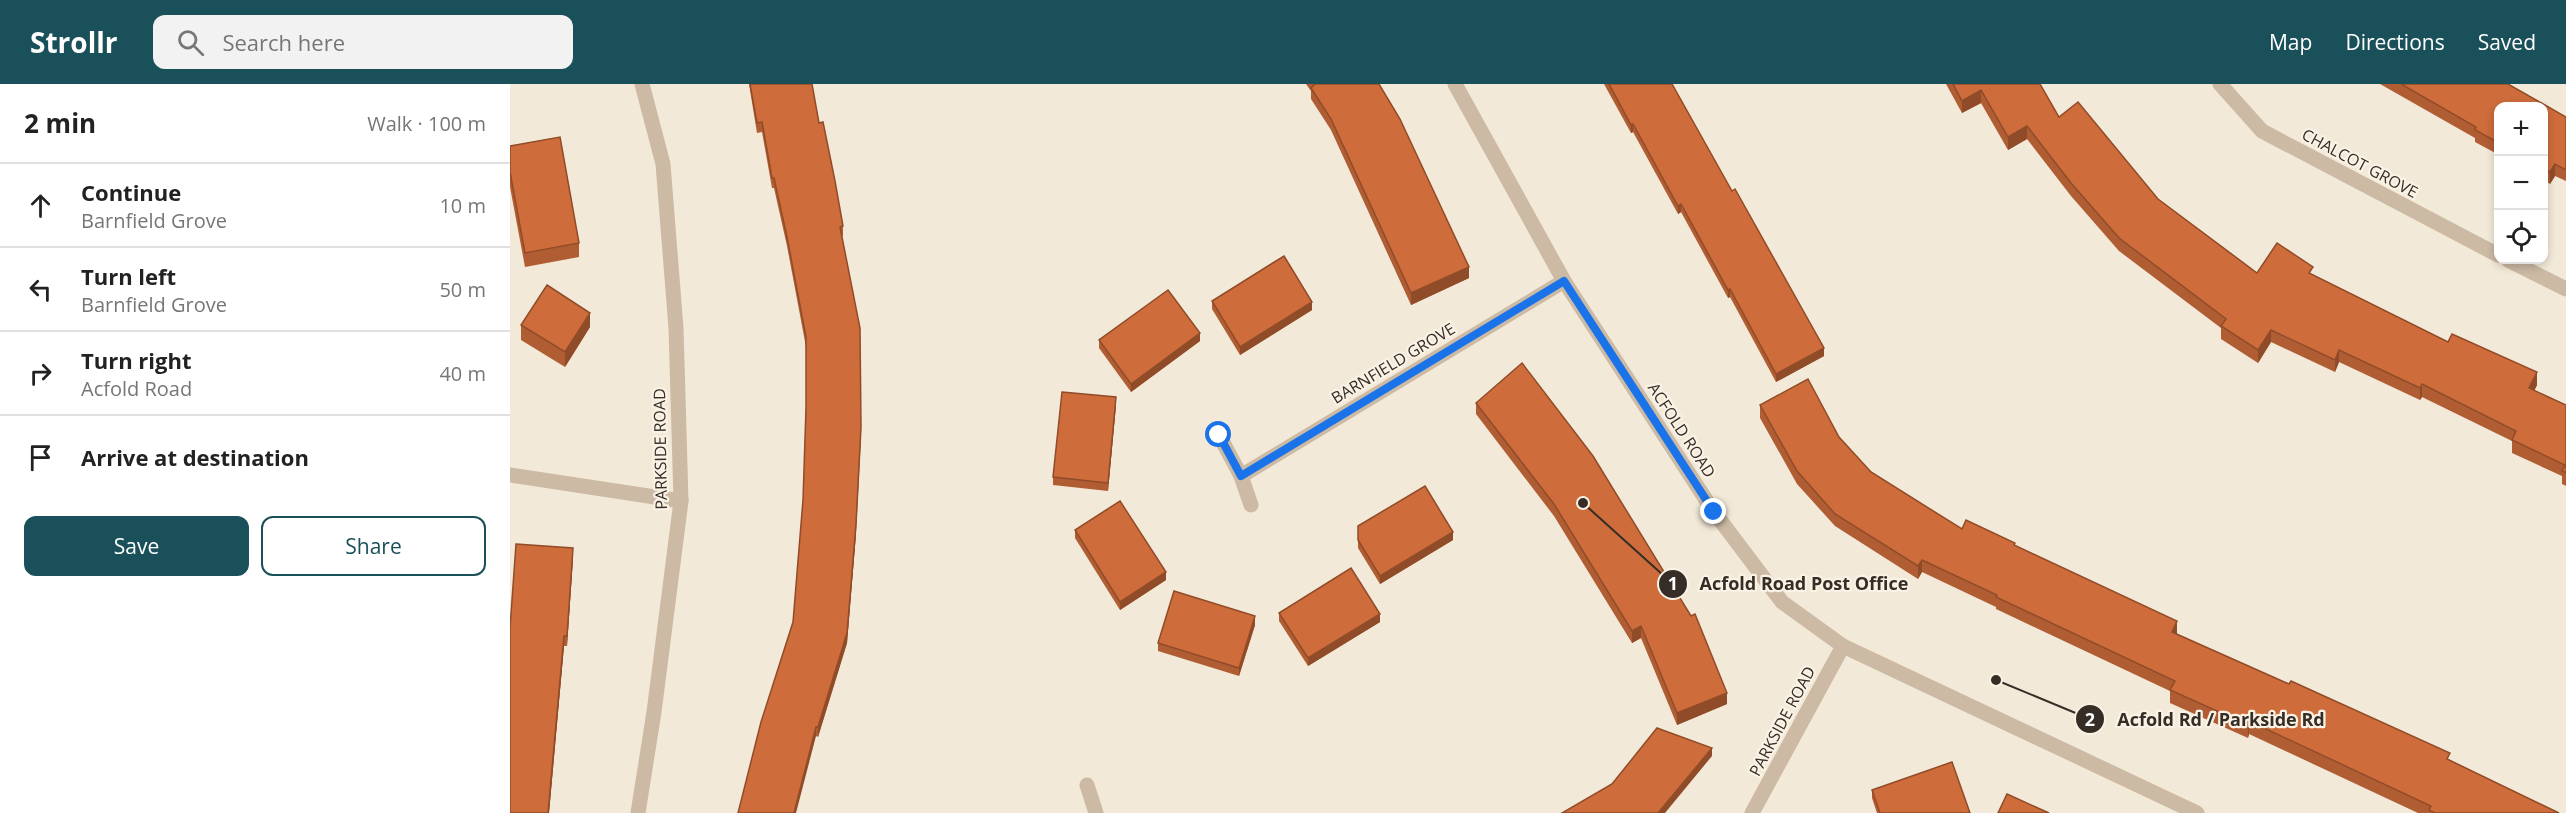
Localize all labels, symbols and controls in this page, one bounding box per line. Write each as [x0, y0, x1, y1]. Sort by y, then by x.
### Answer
search box [153, 15, 573, 69]
text: Strollr [30, 23, 117, 61]
icon: search [174, 26, 207, 59]
text: Search here [222, 27, 345, 57]
text: Map [2269, 28, 2312, 56]
text: Directions [2345, 28, 2445, 56]
text: Saved [2478, 28, 2536, 56]
map controls [2494, 102, 2548, 264]
button: + [2494, 102, 2548, 156]
text: 2 min [24, 105, 96, 141]
text: Walk · 100 m [367, 110, 486, 137]
street label: CHALCOT GROVE [2298, 123, 2422, 203]
button: − [2494, 156, 2548, 210]
text: Continue [81, 177, 181, 207]
icon: ahead [24, 189, 57, 222]
text: 10 m [439, 192, 486, 219]
text: Barnfield Grove [81, 207, 227, 234]
button: locate [2494, 210, 2548, 264]
text: Turn left [81, 261, 176, 291]
icon: left [24, 273, 57, 306]
text: 50 m [439, 276, 486, 303]
text: Barnfield Grove [81, 291, 227, 318]
street label: BARNFIELD GROVE [1327, 317, 1459, 409]
text: Turn right [81, 345, 192, 375]
icon: right [24, 357, 57, 390]
text: 40 m [439, 360, 486, 387]
text: Acfold Road [81, 375, 192, 402]
street label: ACFOLD ROAD [1643, 378, 1721, 482]
street label: PARKSIDE ROAD [648, 388, 672, 510]
route start [1205, 421, 1231, 447]
icon: arrive [24, 441, 57, 474]
text: Arrive at destination [81, 442, 309, 472]
route end [1700, 498, 1726, 524]
button: Save [24, 516, 249, 576]
button: Share [261, 516, 486, 576]
callout: Acfold Road Post Office [1658, 566, 1921, 602]
text: 1 [1668, 571, 1678, 595]
text: Acfold Road Post Office [1700, 571, 1908, 595]
street label: PARKSIDE ROAD [1744, 662, 1820, 780]
callout: Acfold Rd / Parkside Rd [2075, 701, 2337, 737]
text: 2 [2085, 707, 2095, 731]
text: Acfold Rd / Parkside Rd [2117, 707, 2325, 731]

